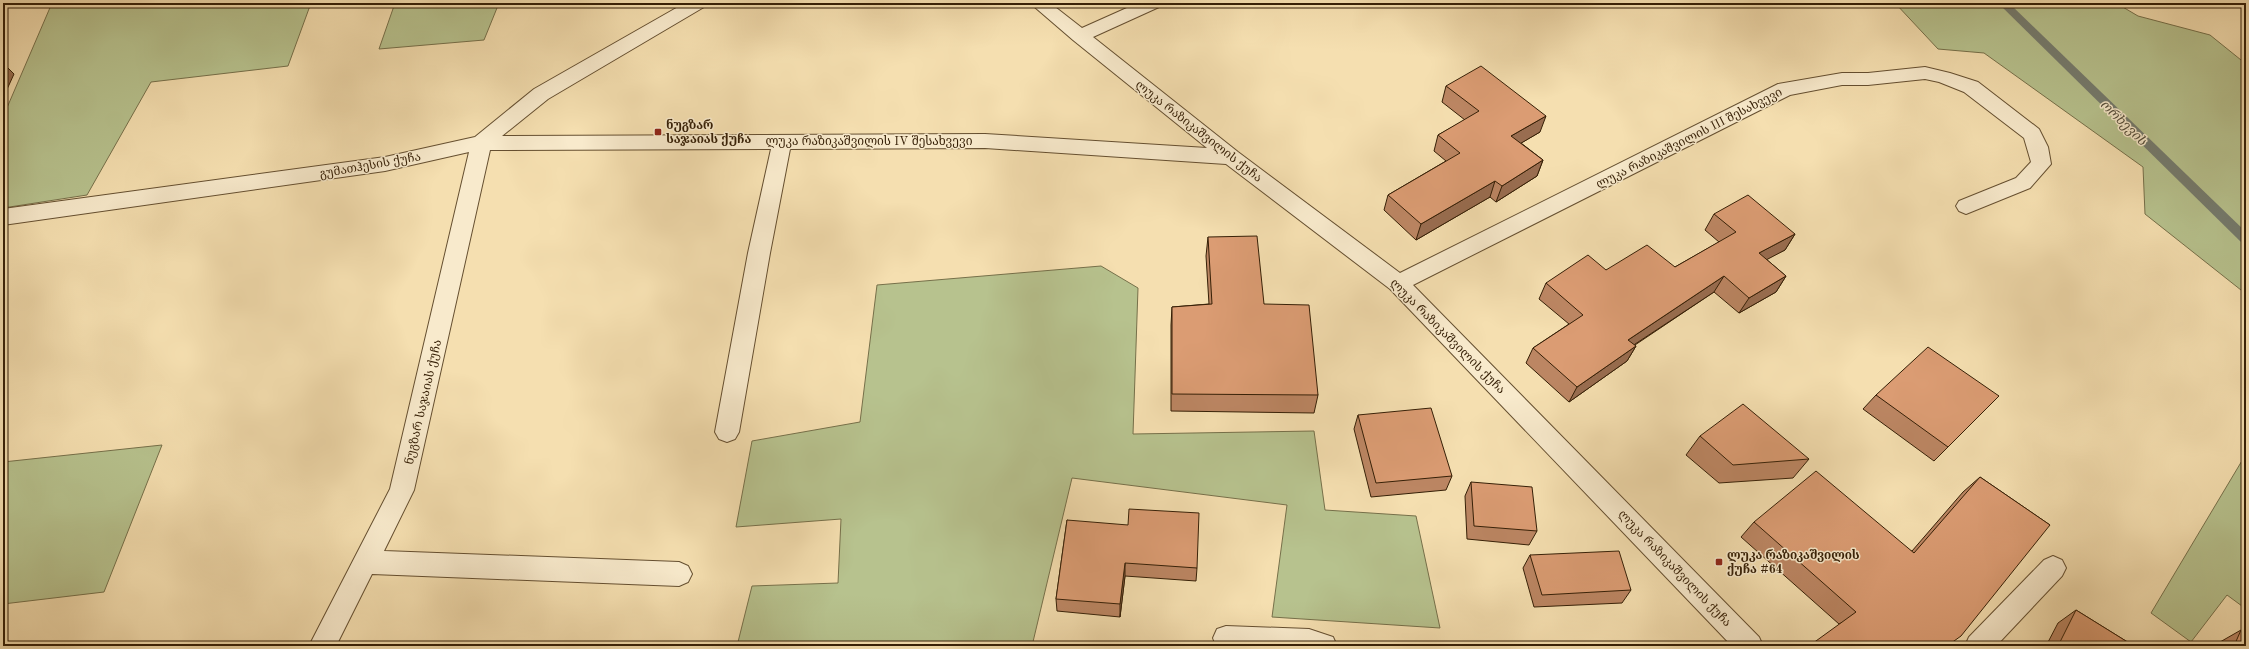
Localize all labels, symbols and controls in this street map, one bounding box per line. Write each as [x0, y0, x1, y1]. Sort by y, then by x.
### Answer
street label: ლუკა რაზიკაშვილის ქუჩა [1133, 78, 1264, 185]
street label: ლუკა რაზიკაშვილის III შესახვევი [1594, 86, 1785, 191]
water label: ორხევის [2097, 97, 2150, 150]
place label: ნუგზარ საჯაიას ქუჩა [666, 118, 751, 146]
marker: ნუგზარ საჯაიას ქუჩა [653, 127, 663, 137]
street label: ლუკა რაზიკაშვილის IV შესახვევი [765, 135, 973, 148]
street label: გუმათჰესის ქუჩა [318, 150, 422, 181]
street label: ლუკა რაზიკაშვილის ქუჩა [1388, 276, 1508, 396]
street label: ნუგზარ საჯაიას ქუჩა [402, 338, 444, 466]
street label: ლუკა რაზიკაშვილის ქუჩა [1616, 507, 1734, 629]
place label: ლუკა რაზიკაშვილის ქუჩა #64 [1727, 549, 1860, 576]
marker: ლუკა რაზიკაშვილის ქუჩა #64 [1714, 557, 1724, 567]

